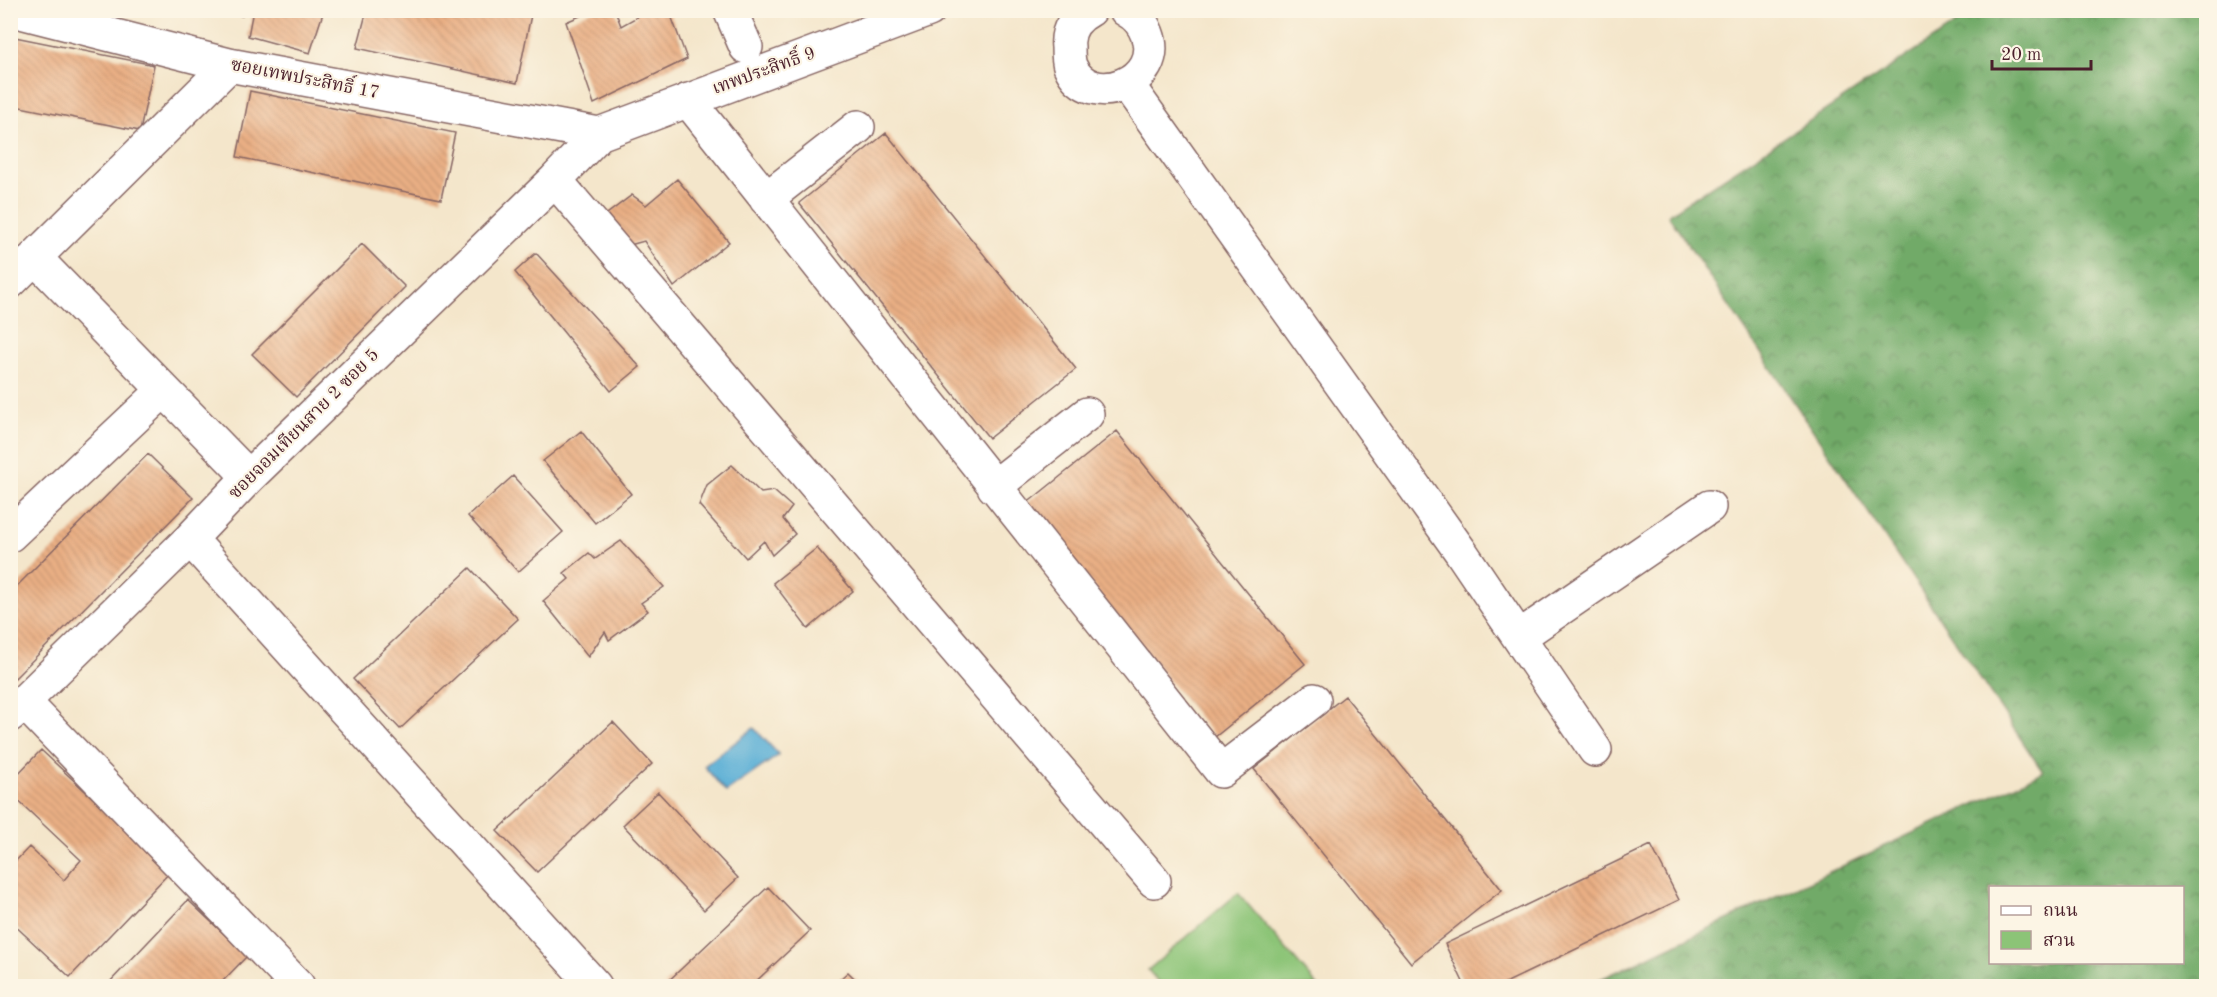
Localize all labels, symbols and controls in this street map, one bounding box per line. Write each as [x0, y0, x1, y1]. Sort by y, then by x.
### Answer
scale bar [1992, 33, 2091, 71]
street label: เทพประสิทธิ์ 9 [708, 39, 818, 98]
text: 20 m [2001, 46, 2041, 64]
street label: ซอยเทพประสิทธิ์ 17 [229, 50, 382, 102]
street label: ซอยจอมเทียนสาย 2 ซอย 5 [225, 345, 382, 502]
legend [1989, 886, 2184, 964]
text: ถนน [2043, 902, 2078, 920]
text: สวน [2043, 932, 2075, 950]

